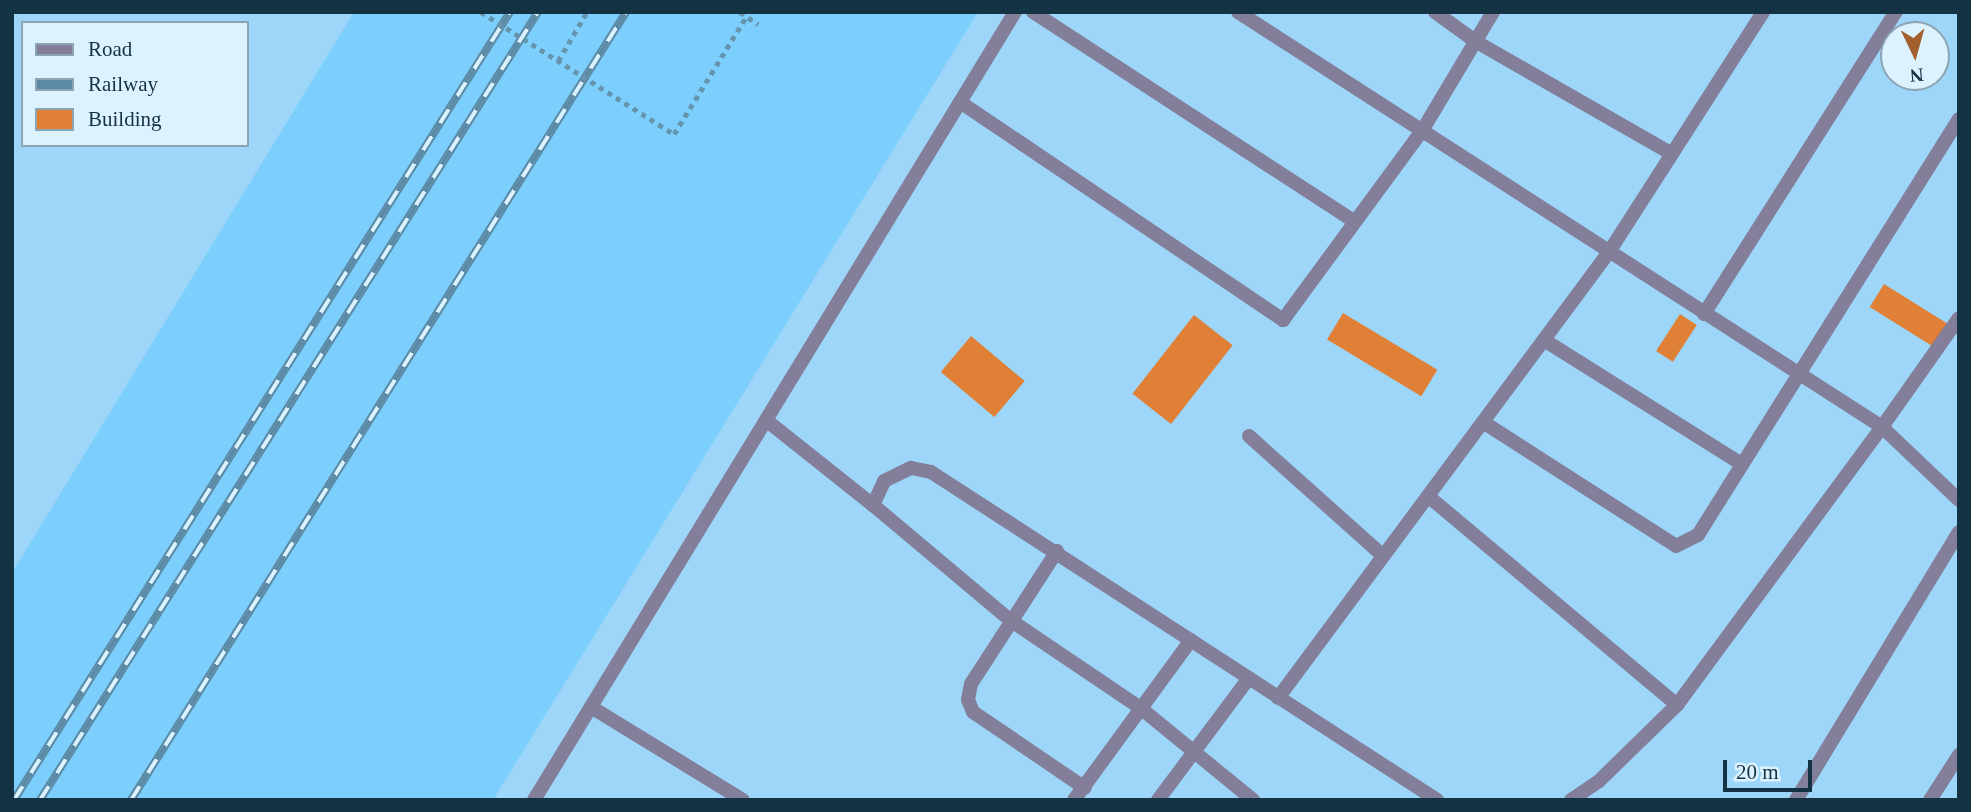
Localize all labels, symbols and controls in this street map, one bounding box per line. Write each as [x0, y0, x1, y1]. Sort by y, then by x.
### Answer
legend [21, 21, 248, 147]
north arrow [1880, 21, 1950, 91]
text: Road [88, 37, 132, 61]
text: N [1909, 64, 1924, 86]
text: Railway [88, 72, 158, 96]
text: Building [88, 107, 162, 131]
scale bar [1726, 746, 1815, 790]
text: 20 m [1736, 760, 1779, 784]

